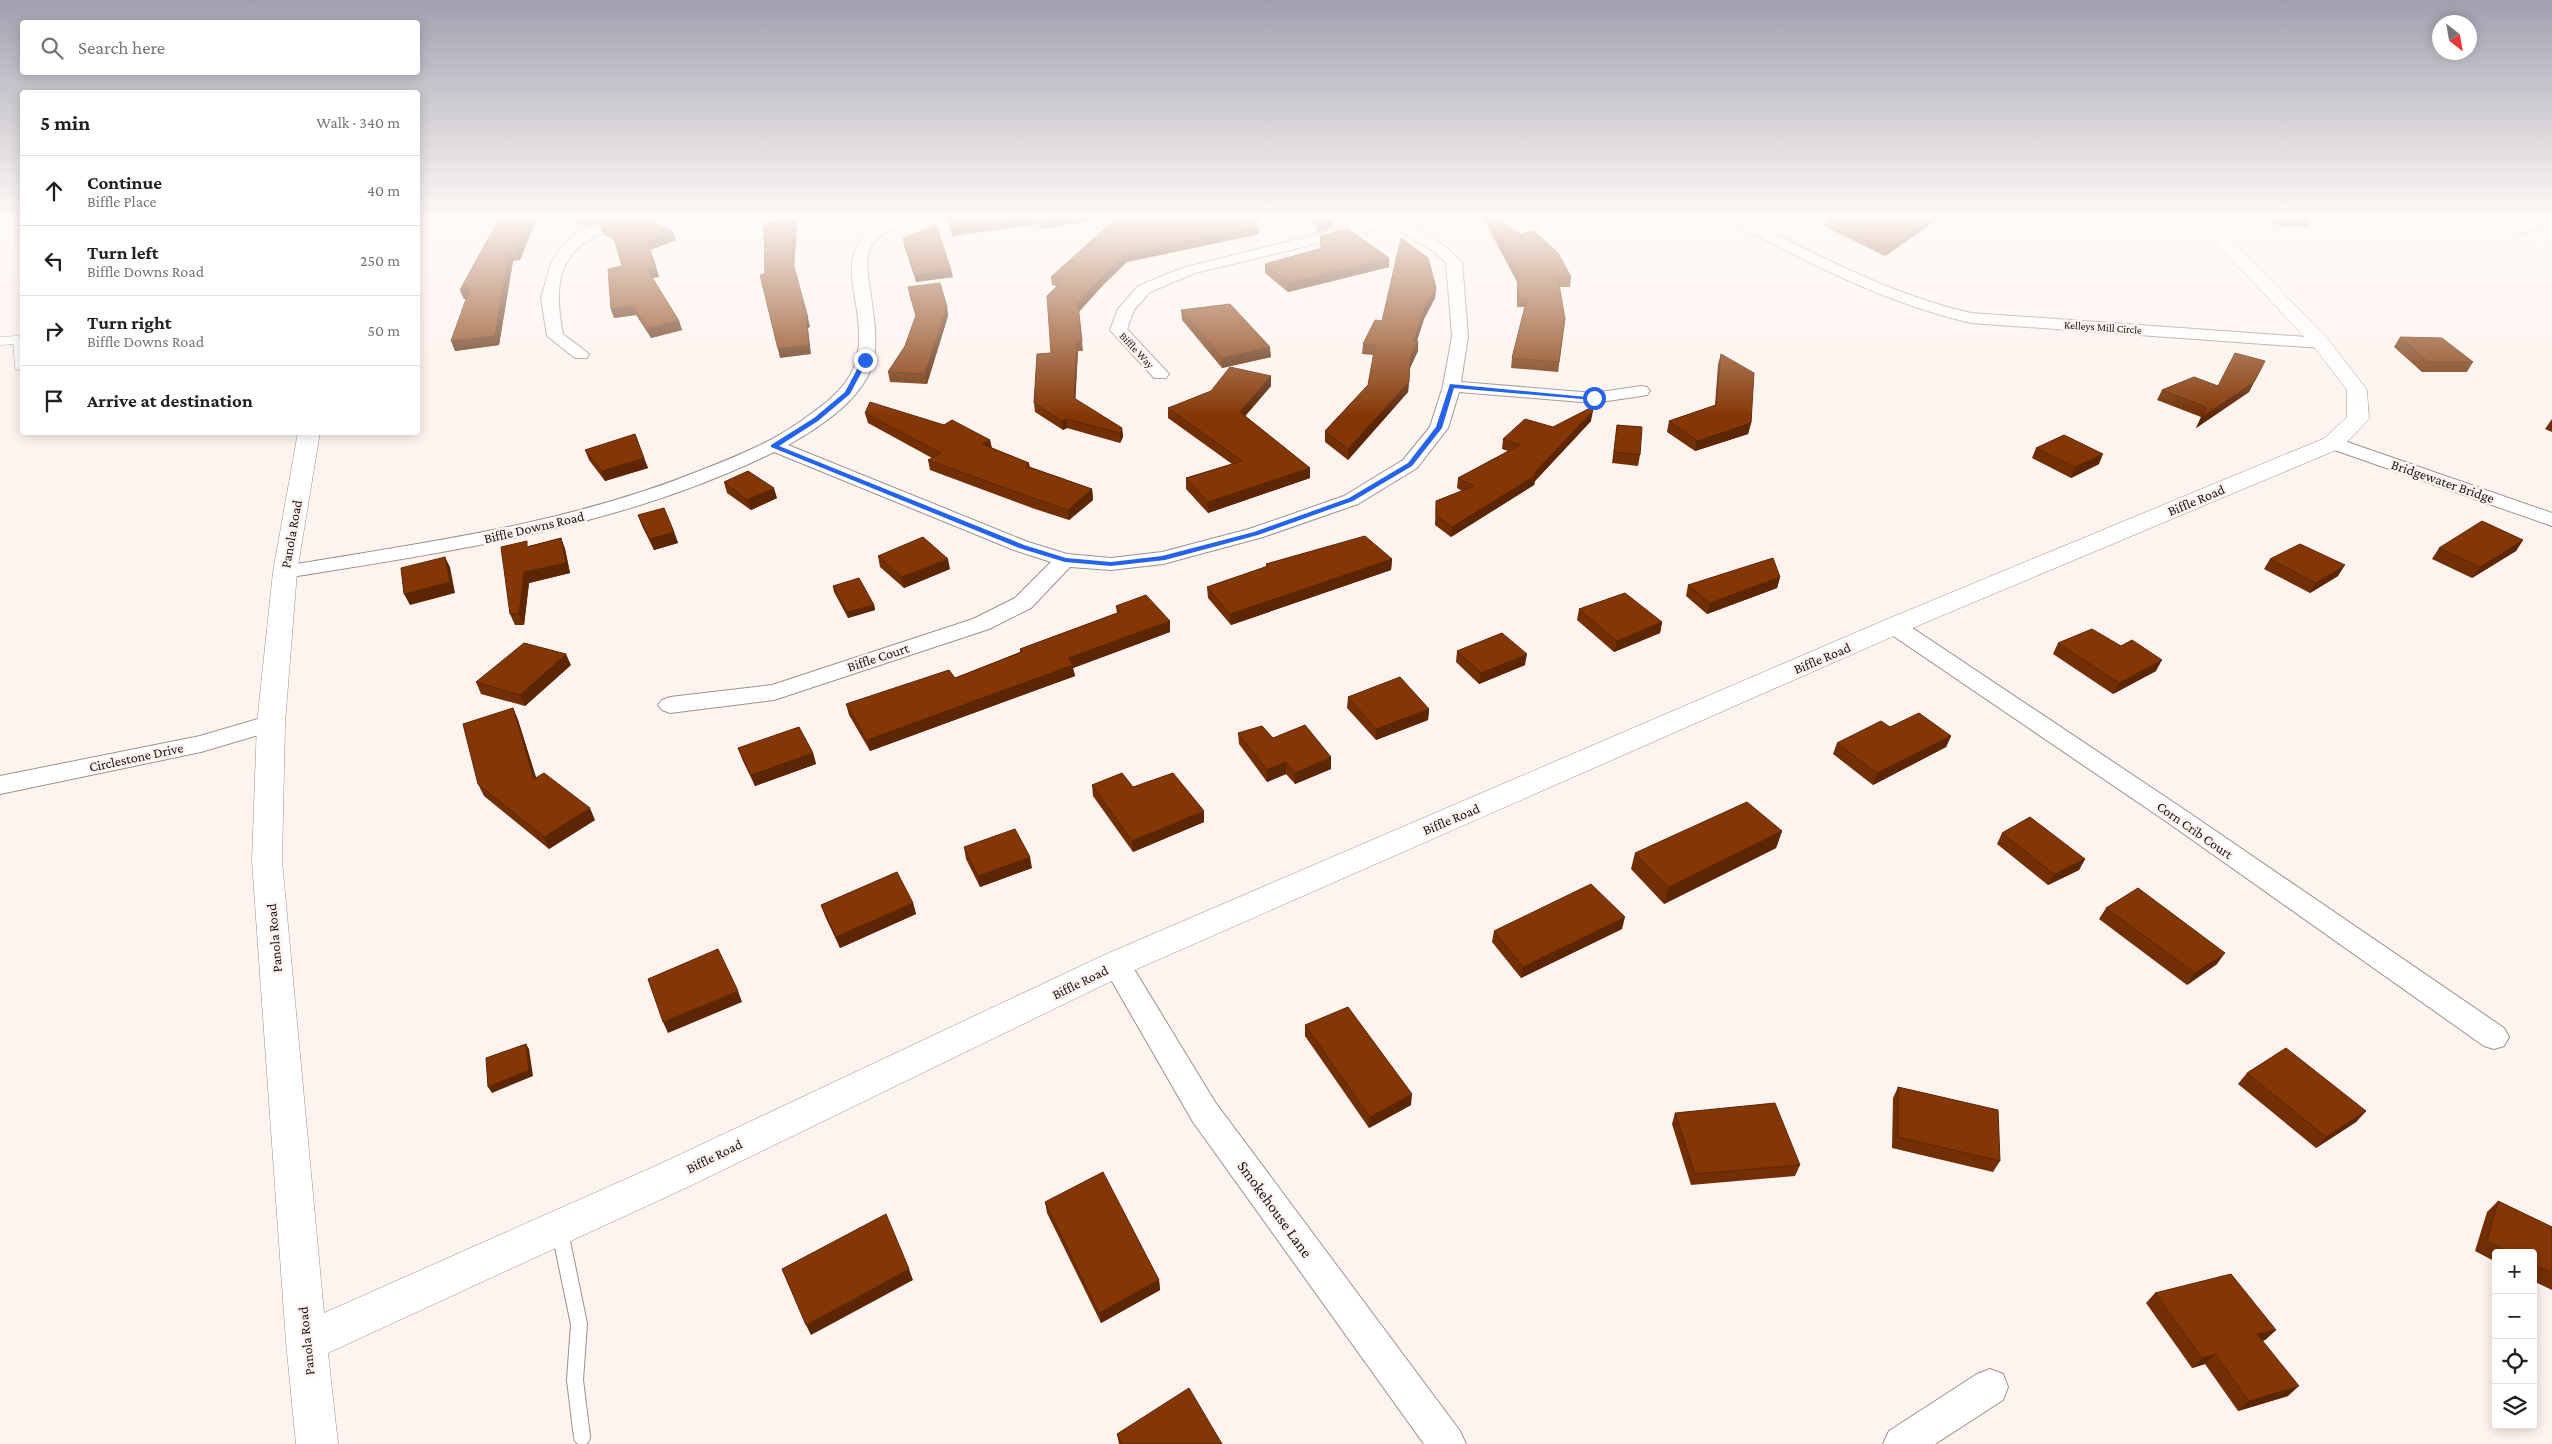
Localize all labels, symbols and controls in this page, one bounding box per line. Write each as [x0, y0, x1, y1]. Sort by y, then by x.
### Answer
north arrow [2432, 15, 2477, 60]
search box [20, 20, 420, 75]
icon: search [38, 34, 66, 62]
text: Search here [78, 37, 165, 58]
text: 5 min [40, 111, 90, 135]
text: Walk · 340 m [316, 114, 400, 131]
text: Continue [87, 172, 162, 193]
icon: ahead [40, 177, 68, 205]
text: 40 m [367, 182, 400, 199]
text: Biffle Place [87, 193, 157, 210]
text: Turn left [87, 242, 159, 263]
icon: left [40, 247, 68, 275]
text: 250 m [360, 252, 400, 269]
text: Biffle Downs Road [87, 263, 204, 280]
text: Turn right [87, 312, 172, 333]
icon: right [40, 317, 68, 345]
street label: Kelleys Mill Circle [2064, 318, 2143, 337]
text: 50 m [368, 322, 400, 339]
street label: Biffle Way [1117, 330, 1157, 372]
text: Biffle Downs Road [87, 333, 204, 350]
route end [854, 349, 877, 372]
icon: arrive [40, 387, 68, 415]
route start [1583, 387, 1606, 410]
text: Arrive at destination [87, 390, 253, 411]
street label: Bridgewater Bridge [2389, 456, 2497, 506]
street label: Biffle Road [2165, 481, 2227, 519]
street label: Panola Road [277, 498, 305, 569]
street label: Biffle Downs Road [482, 508, 586, 546]
street label: Biffle Court [845, 639, 911, 674]
street label: Biffle Road [1791, 639, 1853, 677]
street label: Circlestone Drive [87, 739, 185, 775]
street label: Corn Crib Court [2154, 798, 2236, 862]
street label: Biffle Road [1420, 800, 1482, 838]
street label: Panola Road [263, 902, 285, 973]
street label: Biffle Road [1049, 961, 1111, 1002]
street label: Biffle Road [683, 1135, 745, 1176]
street label: Smokehouse Lane [1234, 1157, 1316, 1261]
map controls [2492, 1249, 2537, 1429]
button: + [2492, 1249, 2537, 1294]
button: − [2492, 1294, 2537, 1339]
street label: Panola Road [294, 1305, 318, 1376]
button: locate [2492, 1339, 2537, 1384]
button: layers [2492, 1384, 2537, 1429]

